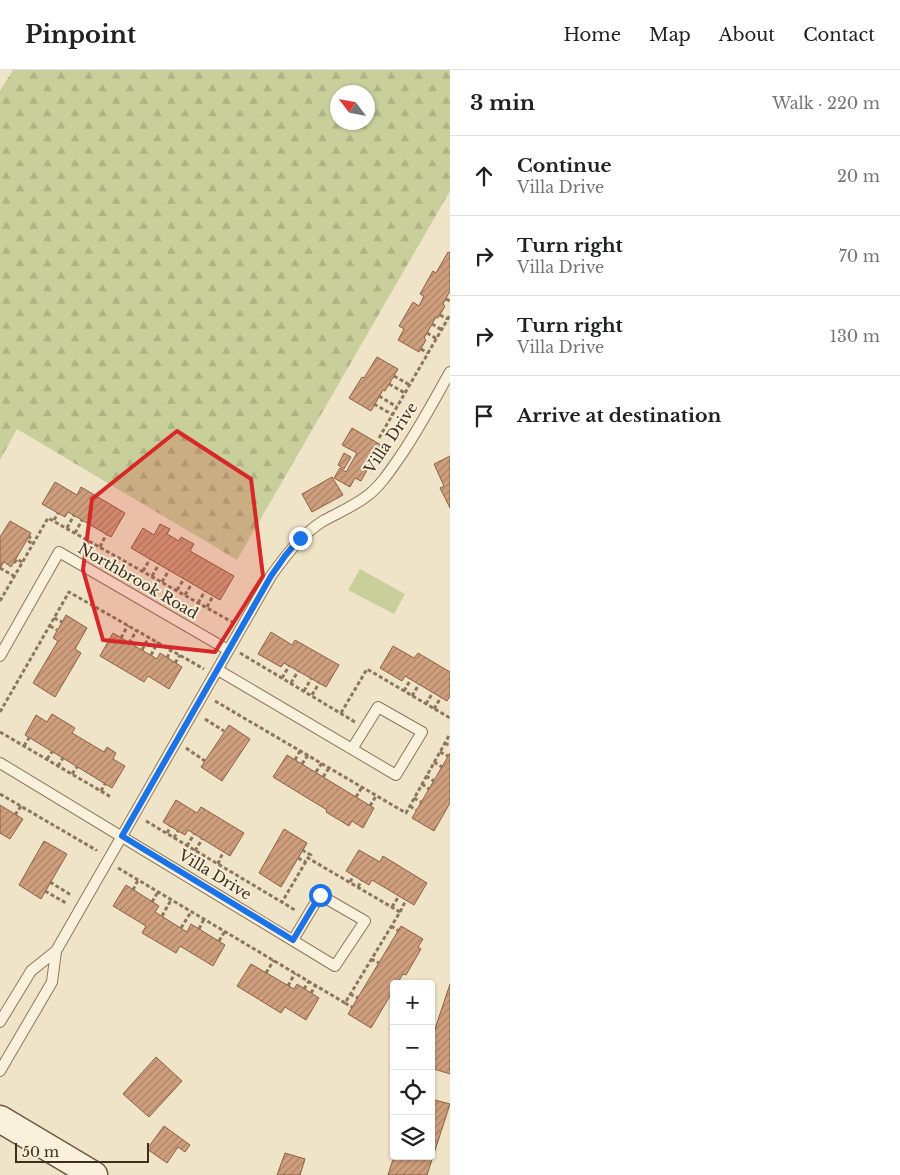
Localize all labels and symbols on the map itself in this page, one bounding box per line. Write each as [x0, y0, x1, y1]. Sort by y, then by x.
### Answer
north arrow [330, 85, 375, 130]
street label: Villa Drive [359, 398, 421, 478]
route end [289, 527, 312, 550]
street label: Northbrook Road [75, 538, 202, 623]
street label: Villa Drive [174, 845, 255, 904]
route start [309, 884, 332, 907]
scale bar [15, 1140, 149, 1163]

